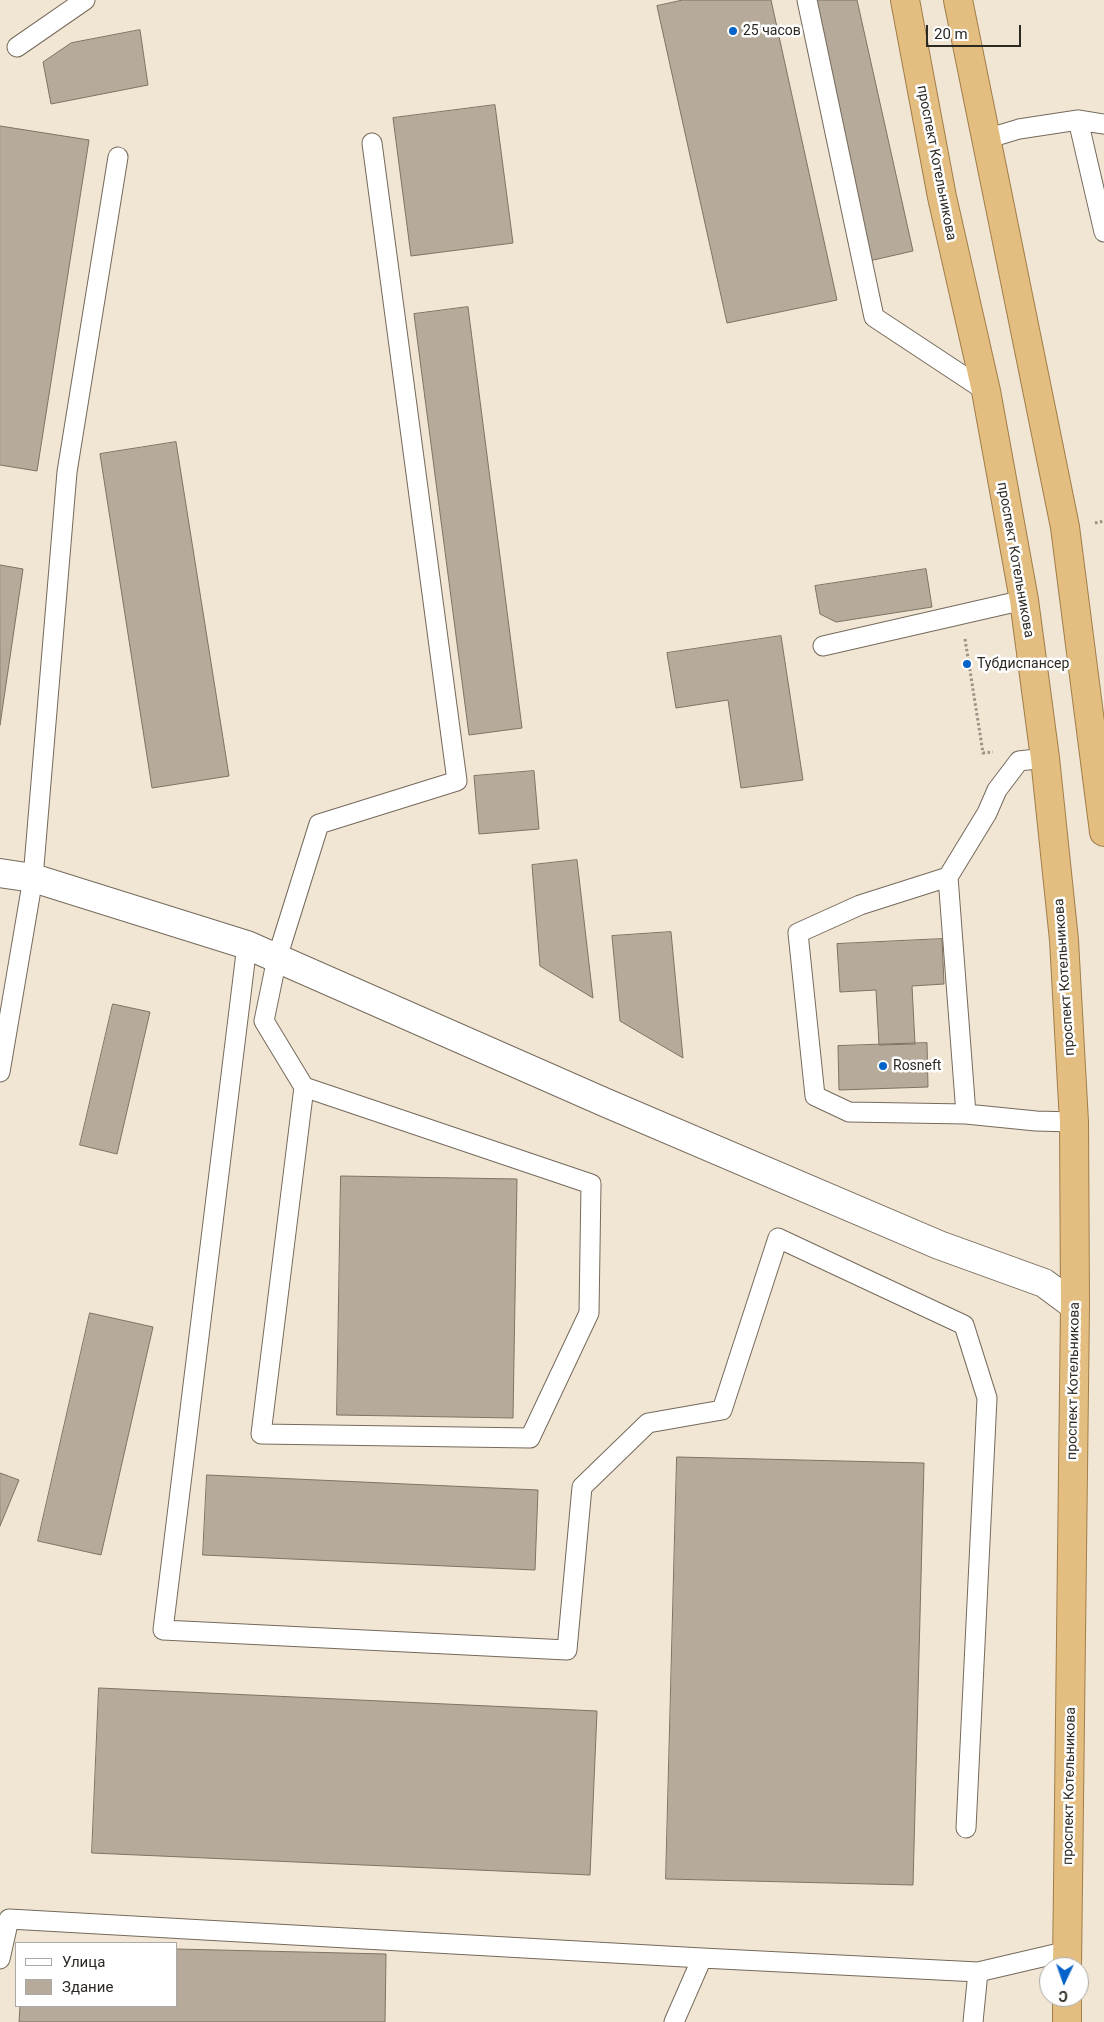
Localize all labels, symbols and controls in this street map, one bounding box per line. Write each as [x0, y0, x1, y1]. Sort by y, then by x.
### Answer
scale bar [929, 15, 1024, 47]
place label: 25 часов [743, 23, 801, 39]
marker: 25 часов [727, 25, 739, 37]
text: 20 m [934, 25, 968, 43]
street label: проспект Котельникова [913, 84, 959, 242]
street label: проспект Котельникова [993, 481, 1037, 639]
place label: Тубдиспансер [977, 656, 1069, 672]
marker: Тубдиспансер [961, 658, 973, 670]
street label: проспект Котельникова [1051, 898, 1079, 1056]
place label: Rosneft [893, 1058, 941, 1074]
marker: Rosneft [877, 1060, 889, 1072]
street label: проспект Котельникова [1064, 1302, 1084, 1460]
street label: проспект Котельникова [1060, 1707, 1080, 1865]
legend [15, 1942, 178, 2007]
text: Улица [62, 1953, 105, 1971]
north arrow [1039, 1957, 1089, 2007]
text: Здание [62, 1978, 113, 1996]
text: С [1058, 1988, 1068, 2004]

